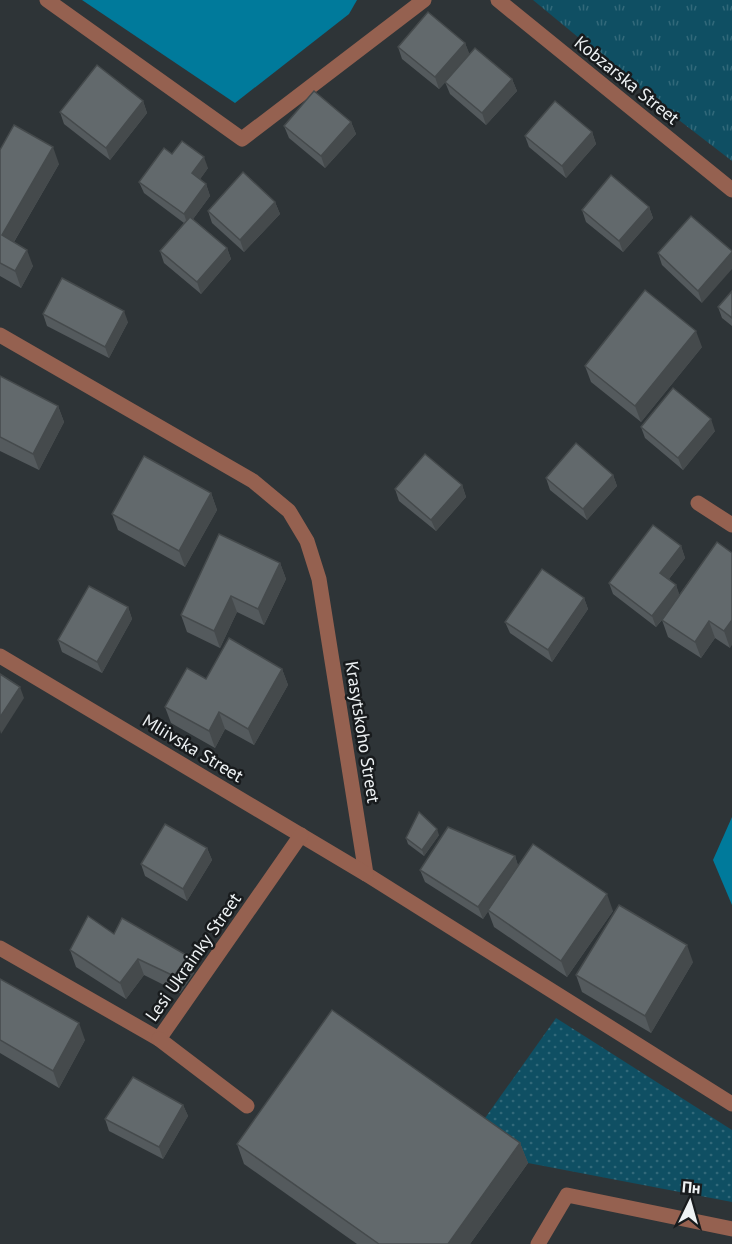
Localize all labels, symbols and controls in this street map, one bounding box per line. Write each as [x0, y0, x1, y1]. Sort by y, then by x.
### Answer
street label: Kobzarska Street [570, 31, 684, 129]
street label: Krasytskoho Street [340, 659, 386, 805]
street label: Mliivska Street [138, 709, 248, 787]
street label: Lesi Ukrainky Street [140, 888, 246, 1026]
north arrow [660, 1172, 720, 1232]
text: Пн [681, 1176, 702, 1198]

